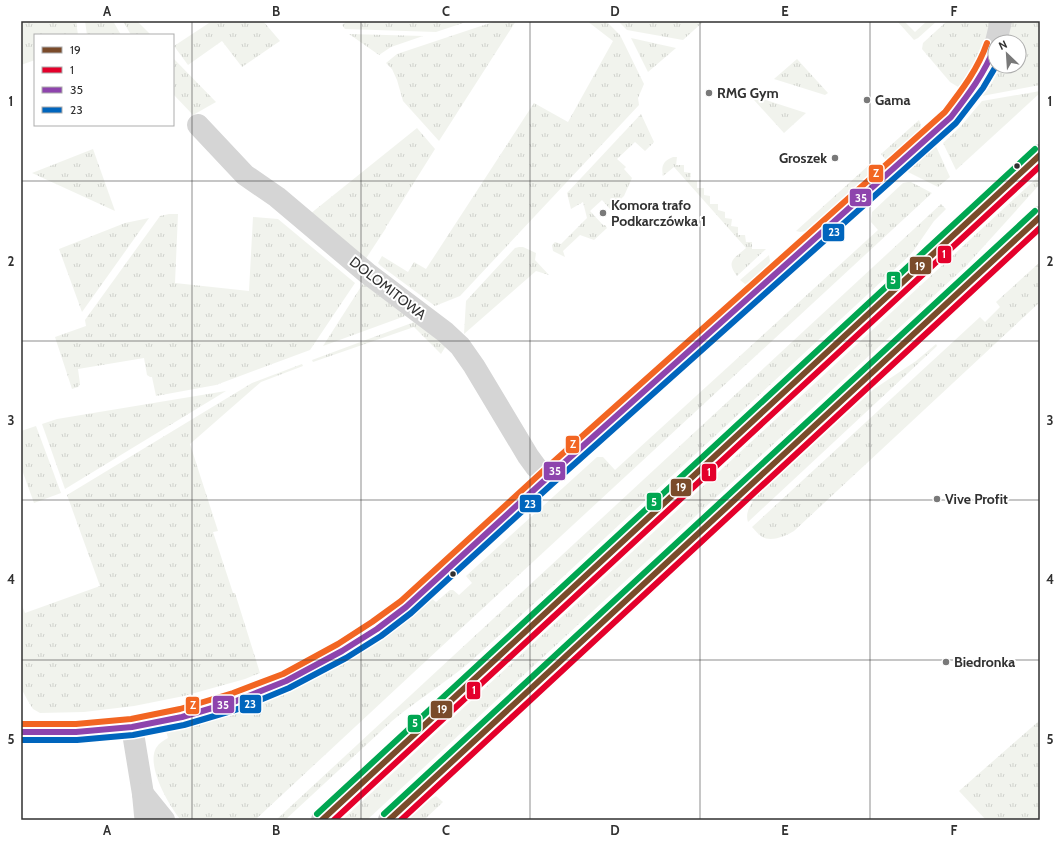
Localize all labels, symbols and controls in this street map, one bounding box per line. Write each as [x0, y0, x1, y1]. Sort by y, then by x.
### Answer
text: A [103, 3, 112, 19]
text: B [272, 3, 280, 19]
text: C [442, 3, 450, 19]
text: D [610, 3, 620, 19]
text: E [781, 3, 789, 19]
text: F [951, 3, 958, 19]
legend [34, 34, 174, 126]
north arrow [987, 34, 1027, 74]
text: N [996, 37, 1009, 53]
text: 19 [70, 42, 81, 57]
text: 1 [70, 62, 74, 77]
text: 35 [70, 82, 83, 97]
place label: RMG Gym [717, 84, 779, 102]
marker: RMG Gym [704, 88, 714, 98]
place label: Gama [875, 91, 910, 109]
text: 1 [9, 93, 13, 109]
text: 1 [1048, 93, 1052, 109]
marker: Gama [862, 95, 872, 105]
text: 23 [70, 102, 83, 117]
place label: Groszek [779, 149, 827, 167]
marker: Groszek [830, 153, 840, 163]
unlabelled marker [1012, 161, 1022, 171]
line badge: Z [868, 164, 884, 183]
text: Z [873, 166, 879, 180]
line badge: 35 [849, 188, 872, 207]
text: 35 [855, 191, 867, 205]
place label: Komora trafo Podkarczówka 1 [611, 196, 706, 230]
marker: Komora trafo Podkarczówka 1 [598, 208, 608, 218]
line badge: 23 [822, 223, 845, 242]
text: 23 [828, 225, 840, 239]
line badge: 1 [937, 245, 952, 264]
text: 1 [942, 247, 946, 261]
street label: DOLOMITOWA [346, 252, 430, 324]
text: 2 [8, 253, 15, 269]
text: 2 [1047, 253, 1054, 269]
line badge: 19 [909, 256, 932, 275]
text: 19 [915, 259, 925, 273]
line badge: 5 [886, 271, 901, 290]
text: 5 [890, 273, 896, 287]
text: 3 [7, 412, 15, 428]
text: 3 [1046, 412, 1054, 428]
line badge: Z [565, 435, 580, 454]
text: Z [570, 437, 576, 451]
line badge: 35 [543, 461, 566, 481]
line badge: 1 [701, 463, 717, 482]
text: 35 [549, 464, 561, 478]
text: 1 [707, 465, 711, 479]
line badge: 19 [670, 478, 692, 497]
text: 19 [676, 480, 686, 494]
place label: Vive Profit [945, 490, 1008, 508]
line badge: 5 [646, 492, 662, 511]
line badge: 23 [519, 494, 542, 513]
marker: Vive Profit [932, 494, 942, 504]
text: 5 [651, 495, 657, 509]
text: 23 [524, 497, 536, 511]
unlabelled marker [448, 569, 458, 579]
text: 4 [7, 571, 15, 587]
text: 4 [1046, 571, 1054, 587]
place label: Biedronka [954, 653, 1015, 671]
marker: Biedronka [941, 657, 951, 667]
line badge: 1 [466, 681, 481, 700]
text: 1 [472, 683, 476, 697]
line badge: 23 [239, 694, 262, 714]
line badge: 35 [212, 695, 235, 714]
line badge: Z [185, 696, 200, 715]
text: 23 [244, 697, 256, 711]
text: Z [190, 698, 196, 712]
text: 35 [217, 698, 229, 712]
line badge: 19 [430, 700, 453, 719]
text: 19 [437, 702, 447, 716]
line badge: 5 [407, 714, 422, 733]
text: 5 [412, 716, 418, 730]
text: 5 [8, 731, 15, 747]
text: 5 [1047, 731, 1054, 747]
text: A [103, 822, 112, 838]
text: B [272, 822, 280, 838]
text: C [442, 822, 450, 838]
text: D [610, 822, 620, 838]
text: E [781, 822, 789, 838]
text: F [951, 822, 958, 838]

